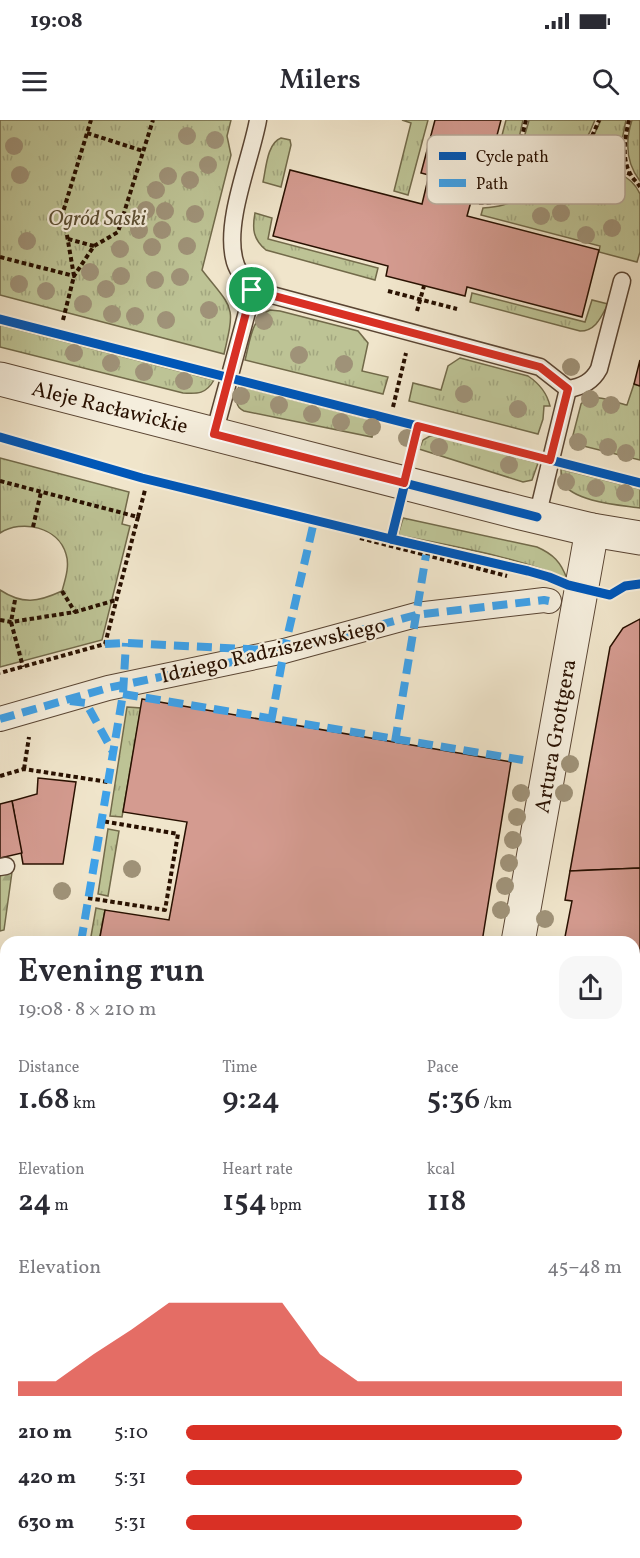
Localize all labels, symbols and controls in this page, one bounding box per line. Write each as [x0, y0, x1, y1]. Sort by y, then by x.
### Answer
text: 19:08 [30, 6, 83, 37]
text: Milers [279, 62, 361, 100]
icon: menu [18, 65, 51, 98]
icon: search [589, 65, 622, 98]
legend [427, 135, 625, 204]
text: Cycle path [476, 147, 549, 169]
text: Path [476, 174, 508, 196]
park label: Ogród Saski [48, 205, 147, 234]
pin [226, 264, 277, 315]
icon: arrive [235, 273, 268, 306]
street label: Aleje Racławickie [28, 375, 191, 442]
street label: Idziego Radziszewskiego [158, 611, 389, 691]
street label: Artura Grottgera [529, 657, 584, 816]
text: Evening run [18, 950, 205, 996]
button: share [559, 956, 622, 1019]
text: 19:08 · 8 × 210 m [18, 996, 156, 1024]
text: Distance [18, 1057, 79, 1079]
text: Time [222, 1057, 257, 1079]
text: Pace [427, 1057, 459, 1079]
text: 1.68 [18, 1079, 70, 1121]
text: 9:24 [222, 1079, 280, 1121]
text: 5:36 [427, 1079, 480, 1121]
text: km [70, 1093, 96, 1115]
text: /km [480, 1093, 512, 1115]
text: Elevation [18, 1159, 85, 1181]
text: Heart rate [222, 1159, 293, 1181]
text: kcal [427, 1159, 455, 1181]
text: 24 [18, 1181, 51, 1223]
text: 154 [222, 1181, 267, 1223]
text: 118 [427, 1181, 466, 1223]
text: m [51, 1195, 69, 1217]
text: bpm [267, 1195, 302, 1217]
text: Elevation [18, 1254, 101, 1282]
text: 45–48 m [547, 1254, 622, 1282]
text: 210 m [18, 1419, 72, 1447]
text: 5:10 [114, 1419, 148, 1447]
text: 420 m [18, 1464, 76, 1492]
text: 5:31 [114, 1464, 146, 1492]
text: 630 m [18, 1509, 74, 1537]
text: 5:31 [114, 1509, 146, 1537]

